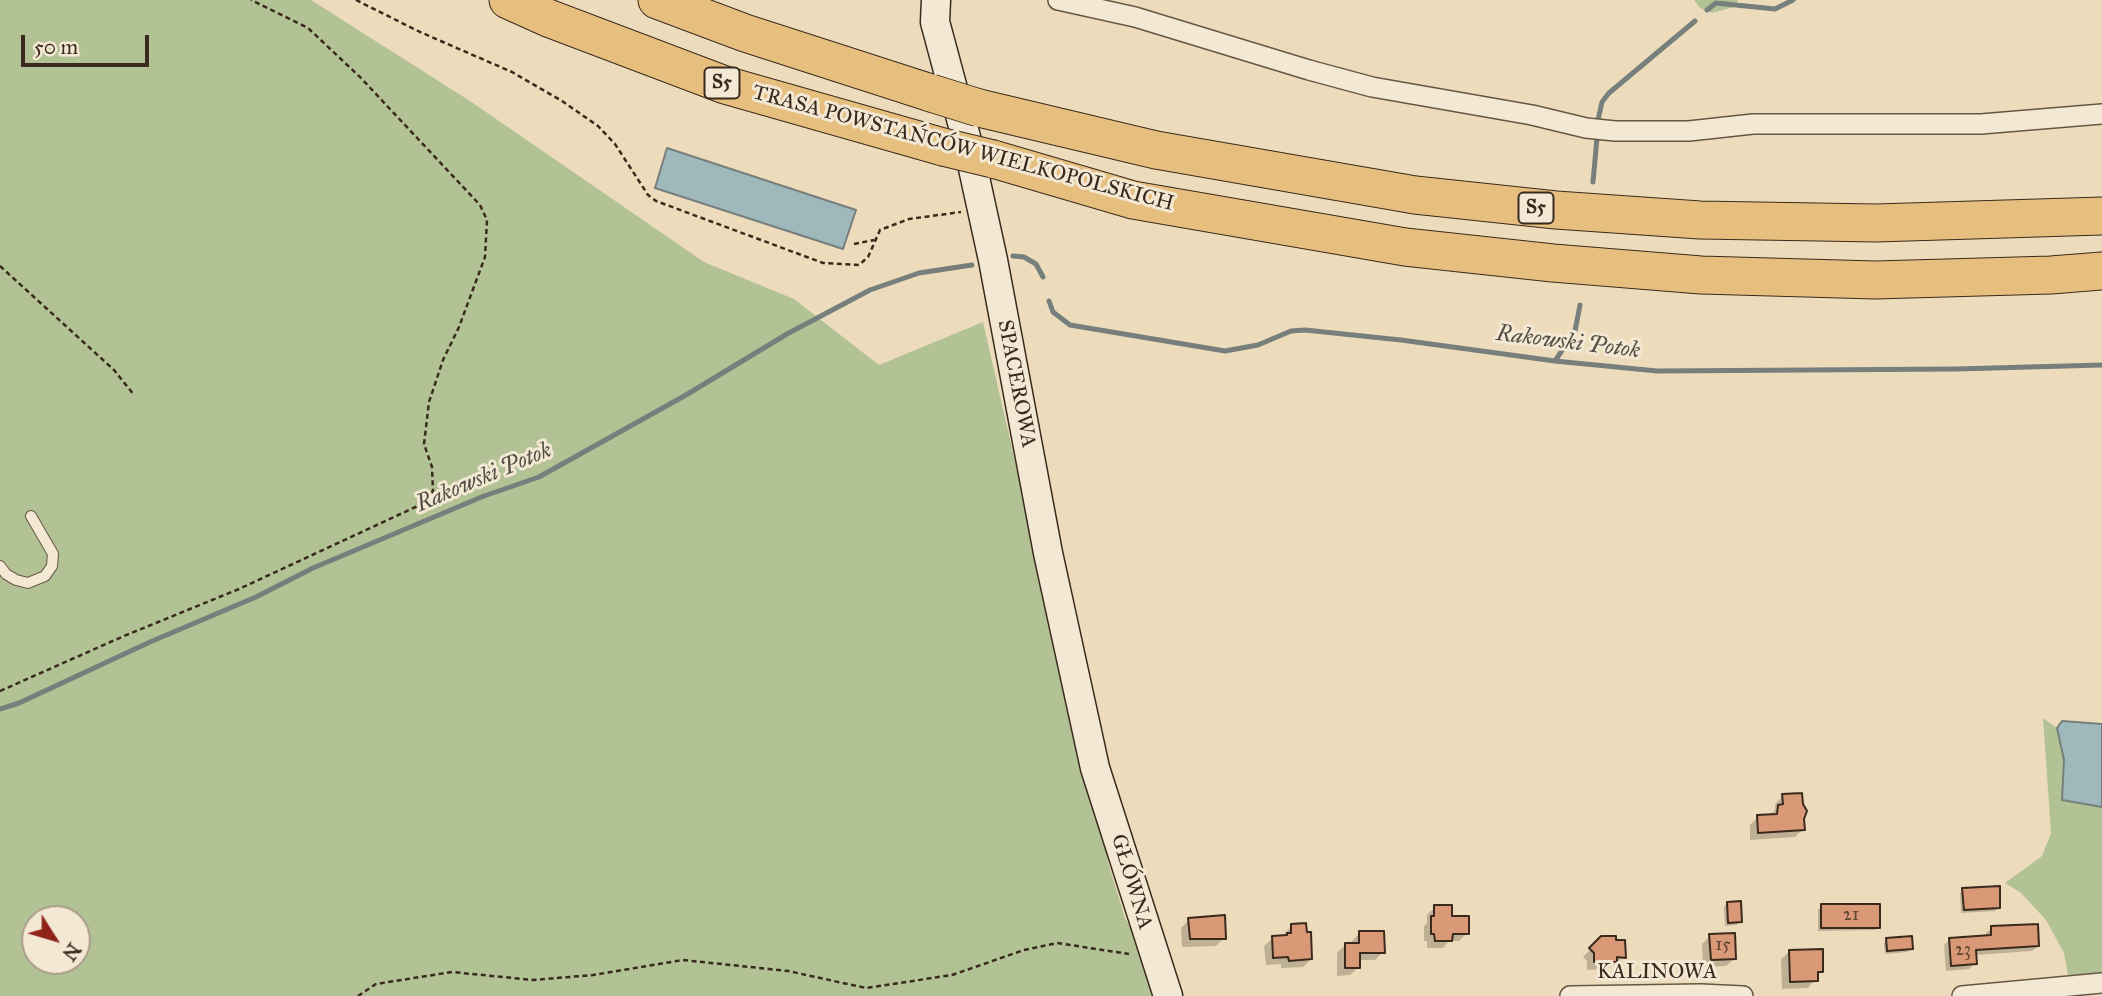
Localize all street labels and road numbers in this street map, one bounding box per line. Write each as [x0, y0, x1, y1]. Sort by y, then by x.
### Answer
road number: S5 [704, 68, 740, 99]
street label: TRASA POWSTAŃCÓW WIELKOPOLSKICH [750, 81, 1176, 217]
road number: S5 [1518, 192, 1554, 224]
street label: SPACEROWA [991, 318, 1041, 450]
street label: GŁÓWNA [1105, 831, 1157, 933]
street label: KALINOWA [1597, 960, 1717, 986]

